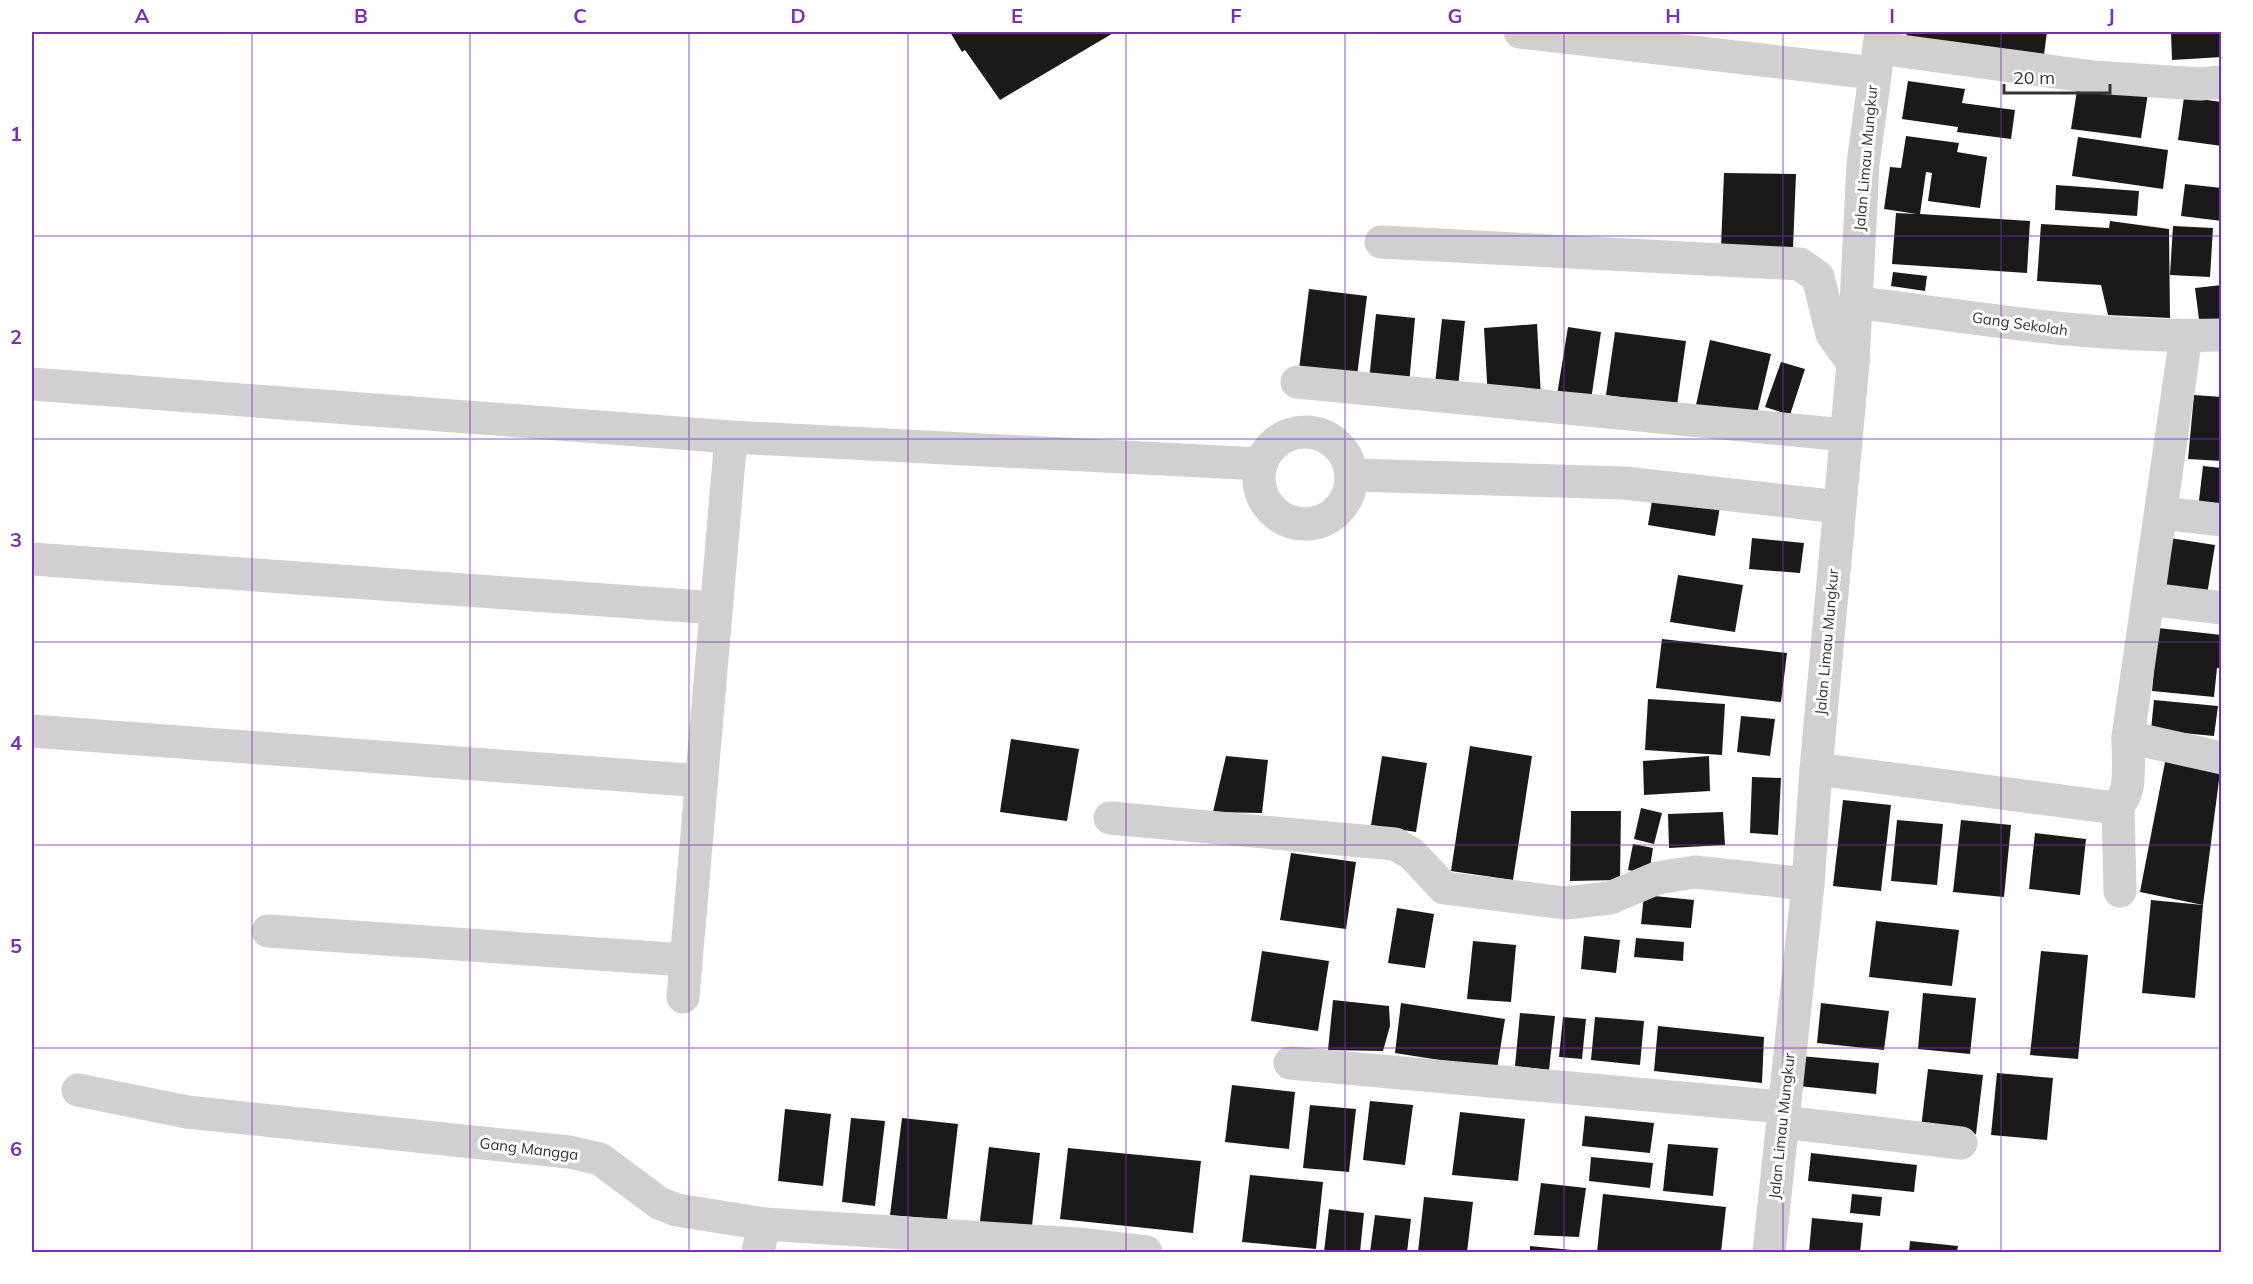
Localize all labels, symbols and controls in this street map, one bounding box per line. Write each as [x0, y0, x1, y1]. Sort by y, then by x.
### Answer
text: A [135, 3, 150, 28]
text: B [354, 3, 368, 28]
text: C [573, 3, 587, 28]
text: D [790, 3, 806, 28]
text: E [1011, 3, 1023, 28]
text: F [1230, 3, 1242, 28]
text: G [1448, 3, 1462, 28]
text: H [1665, 3, 1681, 28]
text: I [1889, 3, 1895, 28]
text: J [2107, 3, 2115, 28]
scale bar [2004, 57, 2110, 95]
text: 20 m [2013, 66, 2055, 89]
street label: Jalan Limau Mungkur [1850, 83, 1881, 232]
text: 1 [10, 121, 22, 146]
street label: Gang Sekolah [1971, 307, 2069, 340]
text: 2 [10, 324, 22, 349]
text: 3 [10, 527, 22, 552]
street label: Jalan Limau Mungkur [1811, 567, 1842, 716]
text: 4 [10, 730, 22, 755]
text: 5 [10, 933, 22, 958]
street label: Jalan Limau Mungkur [1764, 1051, 1799, 1200]
street label: Gang Mangga [479, 1133, 580, 1164]
text: 6 [10, 1136, 22, 1161]

